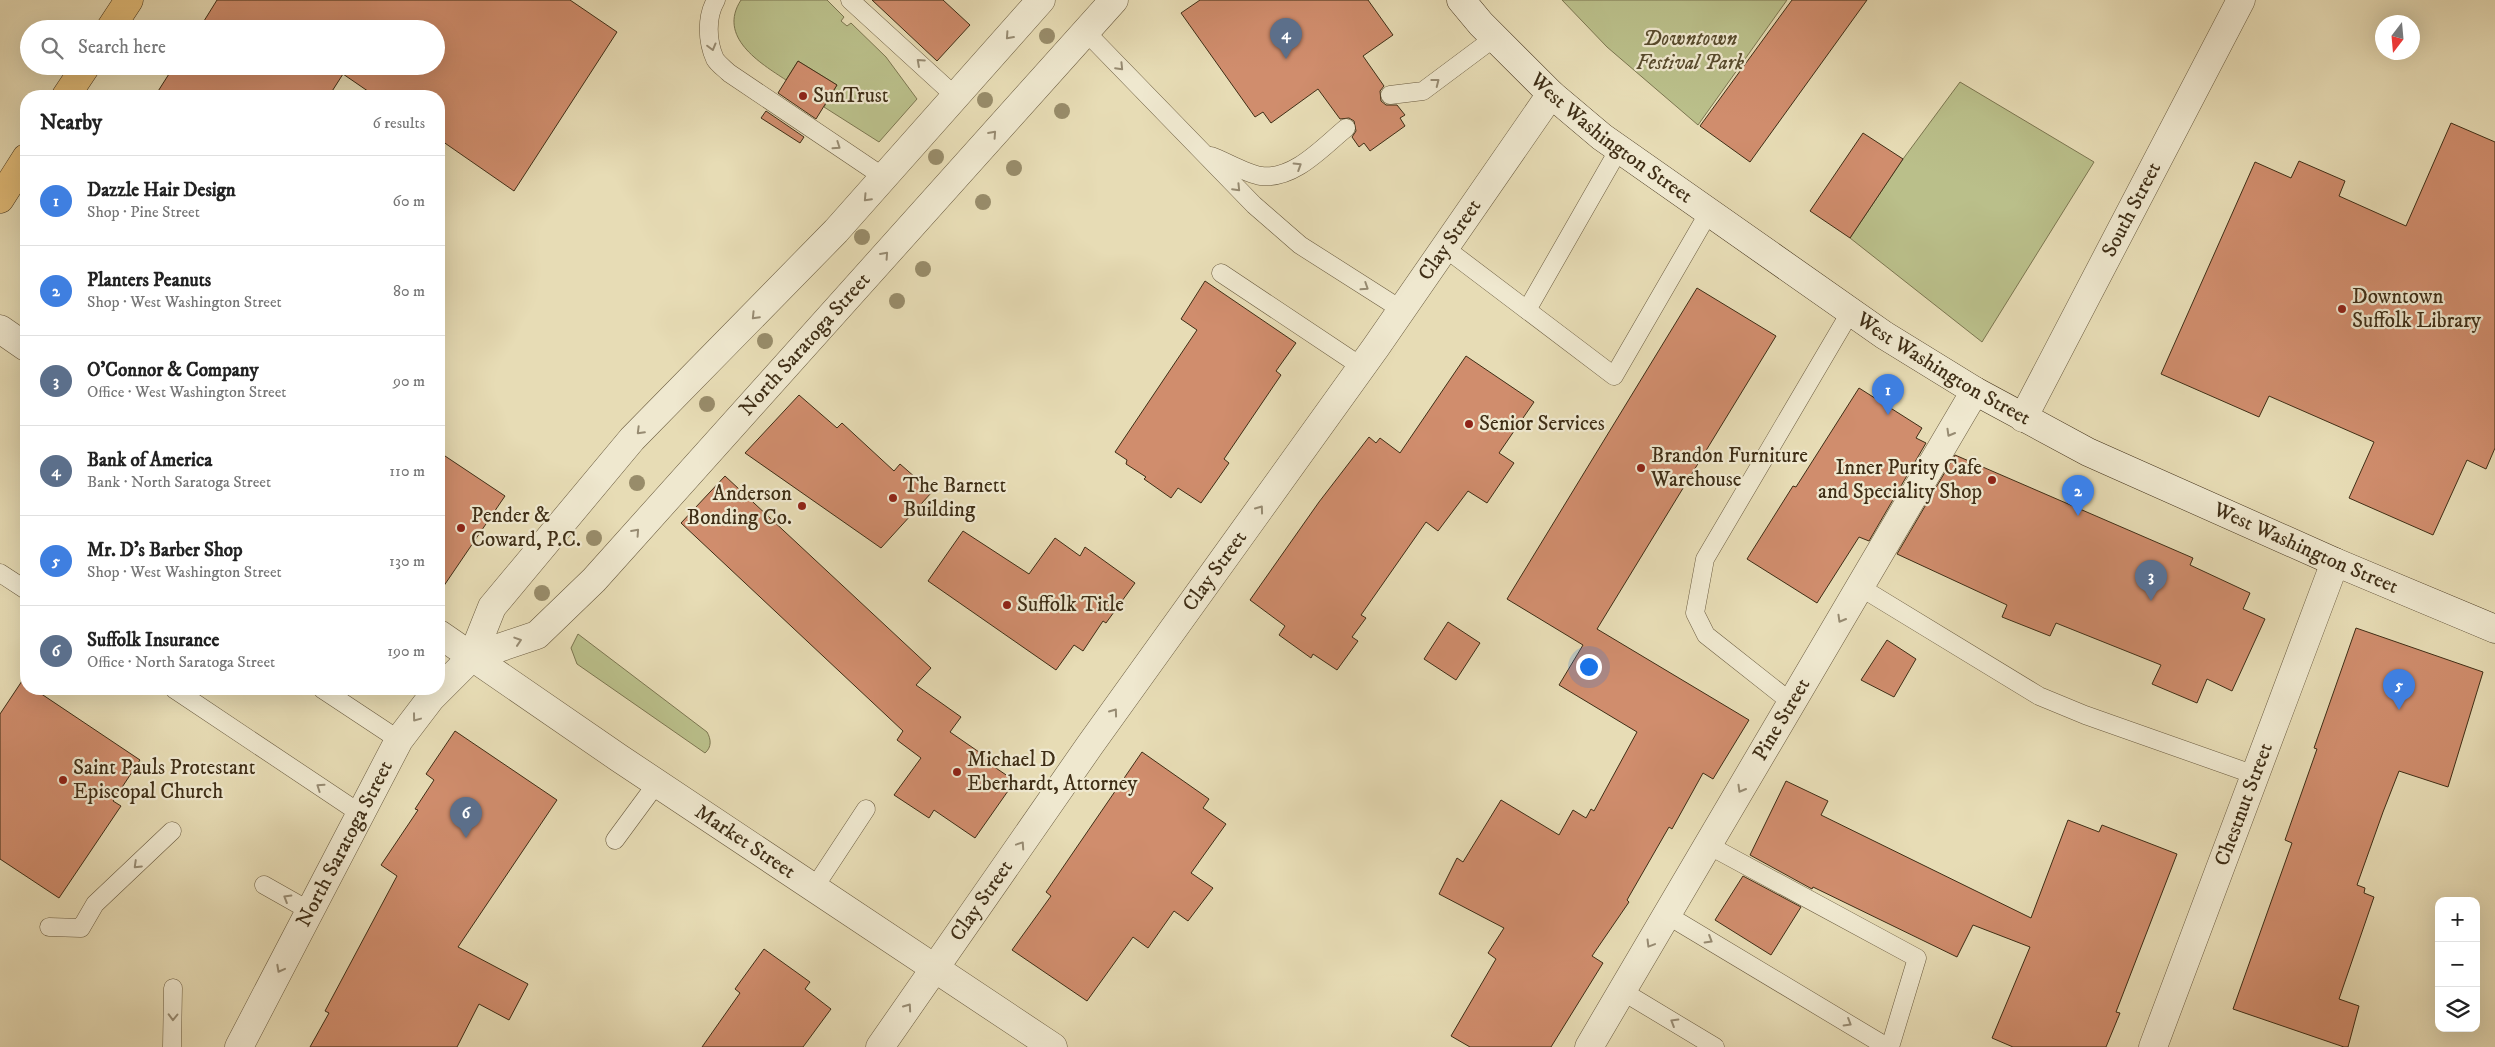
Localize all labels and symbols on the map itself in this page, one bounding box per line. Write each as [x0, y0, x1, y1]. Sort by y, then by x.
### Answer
north arrow [2375, 15, 2420, 60]
pin: 4 [1270, 18, 1302, 59]
park label: Downtown Festival Park [1636, 26, 1744, 76]
one-way arrow [1005, 31, 1014, 40]
one-way arrow [706, 42, 717, 51]
one-way arrow [917, 59, 926, 68]
one-way arrow [1114, 61, 1123, 70]
street label: West Washington Street [1524, 67, 1698, 210]
one-way arrow [1430, 79, 1439, 88]
place label: SunTrust [813, 83, 889, 109]
marker: SunTrust [797, 90, 809, 102]
one-way arrow [987, 130, 996, 139]
one-way arrow [832, 139, 841, 149]
street label: South Street [2096, 158, 2167, 261]
one-way arrow [1292, 162, 1301, 172]
one-way arrow [1231, 182, 1240, 191]
one-way arrow [864, 192, 873, 201]
street label: Clay Street [1413, 194, 1487, 286]
one-way arrow [879, 251, 888, 260]
street label: North Saratoga Street [734, 267, 876, 422]
one-way arrow [1360, 280, 1369, 290]
place label: Downtown Suffolk Library [2352, 284, 2482, 334]
marker: Downtown Suffolk Library [2336, 303, 2348, 315]
street label: West Washington Street [1850, 306, 2035, 432]
one-way arrow [752, 310, 761, 319]
pin: 1 [1872, 374, 1904, 415]
place label: Senior Services [1479, 411, 1605, 437]
marker: Senior Services [1463, 418, 1475, 430]
one-way arrow [637, 425, 646, 434]
one-way arrow [1946, 428, 1956, 437]
place label: Brandon Furniture Warehouse [1650, 443, 1808, 493]
place label: Inner Purity Cafe and Speciality Shop [1818, 455, 1982, 505]
marker: Brandon Furniture Warehouse [1635, 462, 1647, 474]
place label: The Barnett Building [903, 473, 1006, 523]
marker: Inner Purity Cafe and Speciality Shop [1986, 474, 1998, 486]
pin: 2 [2062, 475, 2094, 516]
place label: Anderson Bonding Co. [687, 481, 792, 531]
marker: The Barnett Building [887, 492, 899, 504]
street label: West Washington Street [2209, 496, 2402, 600]
marker: Anderson Bonding Co. [796, 500, 808, 512]
place label: Pender & Coward, P.C. [471, 503, 581, 553]
one-way arrow [1254, 505, 1263, 514]
marker: Pender & Coward, P.C. [455, 522, 467, 534]
street label: Clay Street [1177, 525, 1253, 617]
one-way arrow [630, 529, 639, 538]
pin: 3 [2135, 560, 2167, 601]
place label: Suffolk Title [1017, 592, 1124, 618]
marker: Suffolk Title [1001, 599, 1013, 611]
one-way arrow [1838, 613, 1848, 622]
one-way arrow [514, 637, 522, 647]
your location [1576, 654, 1602, 680]
pin: 5 [2383, 669, 2415, 710]
street label: Pine Street [1747, 673, 1816, 766]
one-way arrow [1108, 708, 1117, 717]
one-way arrow [413, 712, 422, 722]
street label: Chestnut Street [2209, 739, 2279, 870]
place label: Michael D Eberhardt, Attorney [967, 747, 1139, 797]
place label: Saint Pauls Protestant Episcopal Church [73, 755, 256, 805]
street label: North Saratoga Street [291, 756, 399, 932]
marker: Michael D Eberhardt, Attorney [951, 766, 963, 778]
marker: Saint Pauls Protestant Episcopal Church [57, 774, 69, 786]
one-way arrow [1737, 783, 1747, 792]
one-way arrow [317, 784, 326, 793]
pin: 6 [450, 797, 482, 838]
street label: Market Street [690, 799, 801, 885]
one-way arrow [1015, 841, 1024, 851]
street label: Clay Street [944, 855, 1019, 947]
one-way arrow [133, 859, 142, 868]
one-way arrow [283, 894, 292, 904]
one-way arrow [1703, 933, 1712, 943]
one-way arrow [1646, 938, 1656, 947]
one-way arrow [276, 964, 286, 973]
one-way arrow [902, 1003, 911, 1013]
one-way arrow [168, 1014, 178, 1022]
one-way arrow [1843, 1017, 1852, 1027]
one-way arrow [1670, 1018, 1679, 1028]

